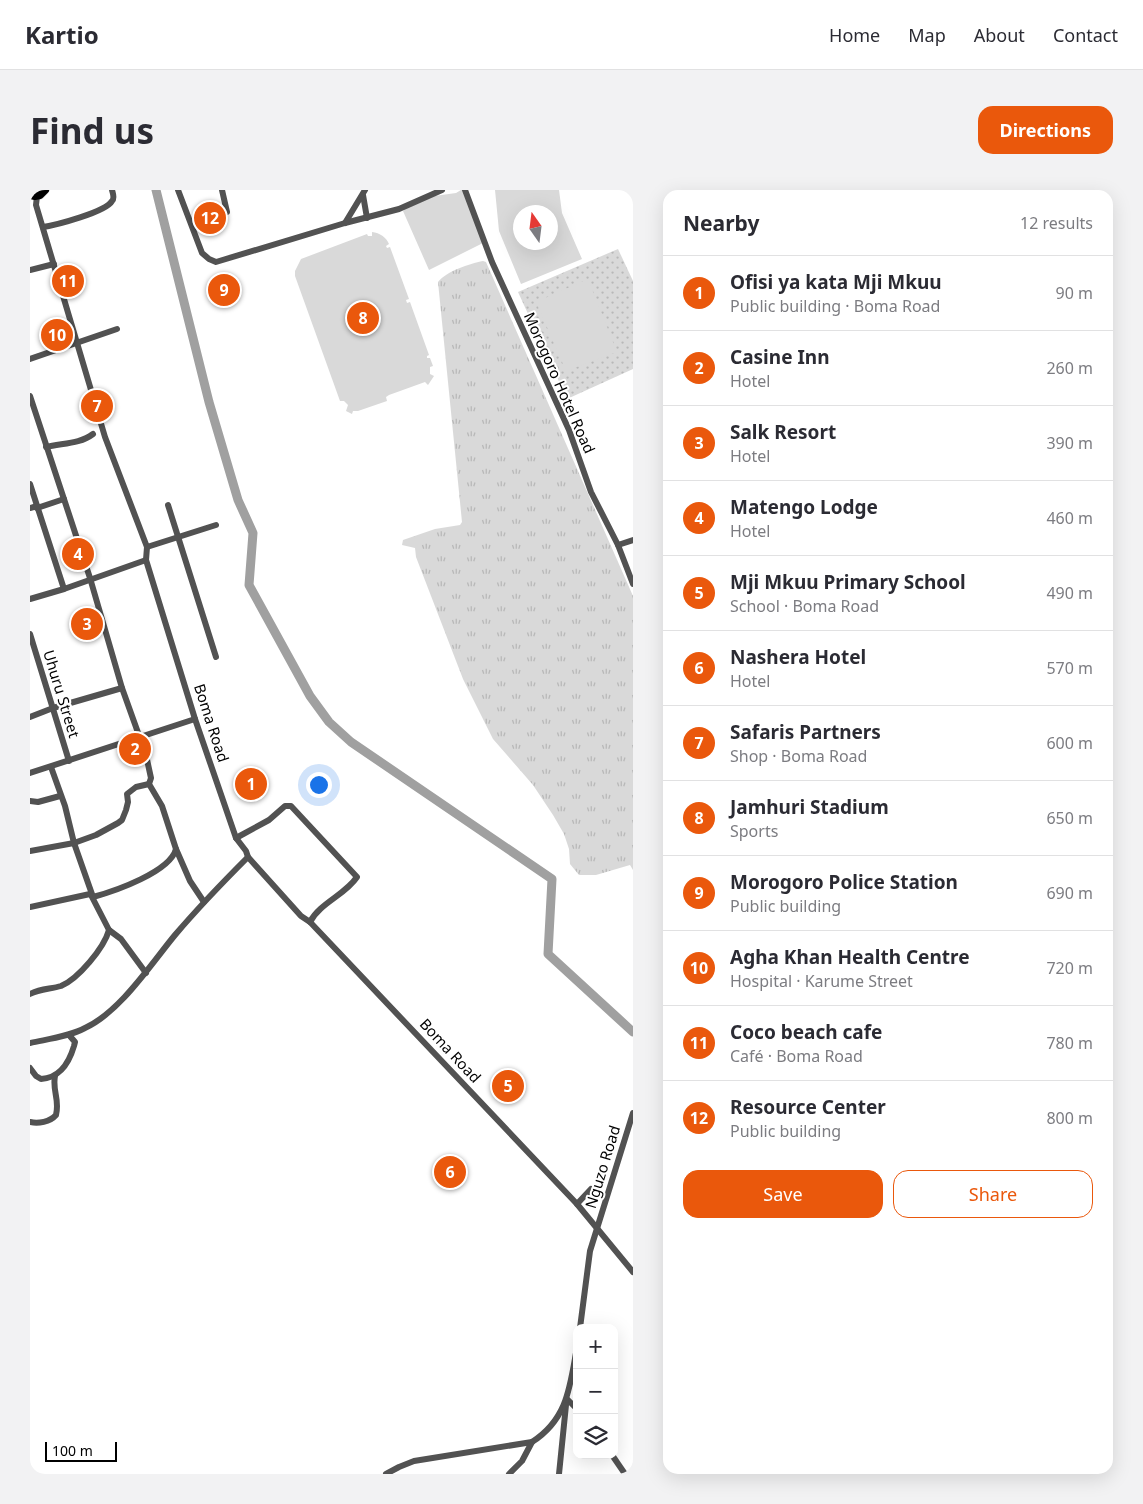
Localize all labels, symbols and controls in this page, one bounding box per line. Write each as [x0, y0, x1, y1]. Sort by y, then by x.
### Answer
text: Kartio [25, 18, 99, 51]
text: Home [829, 23, 880, 47]
text: Map [908, 23, 946, 47]
text: About [974, 23, 1025, 47]
text: Contact [1053, 23, 1118, 47]
button: Directions [978, 106, 1113, 154]
text: Find us [30, 107, 154, 154]
pin: 12 [194, 199, 226, 237]
north arrow [513, 205, 558, 250]
text: Nearby [683, 209, 759, 237]
text: 12 results [1020, 212, 1093, 234]
pin: 11 [52, 262, 84, 300]
text: Ofisi ya kata Mji Mkuu [730, 269, 942, 295]
pin: 9 [208, 271, 240, 309]
text: 1 [694, 282, 704, 304]
text: 90 m [1056, 282, 1093, 304]
text: Public building · Boma Road [730, 295, 940, 317]
pin: 8 [347, 299, 379, 337]
street label: Morogoro Hotel Road [520, 309, 600, 456]
pin: 10 [41, 316, 73, 354]
text: Casine Inn [730, 344, 830, 370]
text: 2 [694, 357, 704, 379]
text: 260 m [1046, 357, 1093, 379]
text: Hotel [730, 370, 770, 392]
pin: 7 [81, 387, 113, 425]
text: Salk Resort [730, 419, 836, 445]
text: 3 [694, 432, 704, 454]
text: 390 m [1046, 432, 1093, 454]
text: Hotel [730, 445, 770, 467]
text: Matengo Lodge [730, 494, 878, 520]
text: 4 [694, 507, 704, 529]
text: 460 m [1046, 507, 1093, 529]
text: Hotel [730, 520, 770, 542]
pin: 4 [62, 535, 94, 573]
text: Mji Mkuu Primary School [730, 569, 966, 595]
text: 5 [694, 582, 704, 604]
text: 490 m [1046, 582, 1093, 604]
text: School · Boma Road [730, 595, 879, 617]
pin: 3 [71, 605, 103, 643]
text: Nashera Hotel [730, 644, 866, 670]
street label: Uhuru Street [39, 647, 85, 741]
text: 6 [694, 657, 704, 679]
text: 570 m [1046, 657, 1093, 679]
text: Hotel [730, 670, 770, 692]
street label: Boma Road [190, 681, 234, 764]
text: Safaris Partners [730, 719, 881, 745]
pin: 2 [119, 730, 151, 768]
text: 7 [694, 732, 704, 754]
text: 600 m [1046, 732, 1093, 754]
text: Shop · Boma Road [730, 745, 867, 767]
pin: 1 [235, 765, 267, 803]
your location [306, 772, 332, 798]
text: Jamhuri Stadium [730, 794, 889, 820]
text: 8 [694, 807, 704, 829]
text: 650 m [1046, 807, 1093, 829]
text: Sports [730, 820, 778, 842]
text: Morogoro Police Station [730, 869, 958, 895]
text: 9 [694, 882, 704, 904]
text: 690 m [1046, 882, 1093, 904]
text: Public building [730, 895, 841, 917]
text: Agha Khan Health Centre [730, 944, 970, 970]
text: 10 [690, 957, 708, 979]
text: 720 m [1046, 957, 1093, 979]
text: Hospital · Karume Street [730, 970, 913, 992]
street label: Boma Road [416, 1014, 486, 1087]
text: Coco beach cafe [730, 1019, 882, 1045]
text: 11 [690, 1032, 708, 1054]
text: 780 m [1046, 1032, 1093, 1054]
text: Café · Boma Road [730, 1045, 863, 1067]
pin: 5 [492, 1067, 524, 1105]
text: Resource Center [730, 1094, 886, 1120]
text: 12 [690, 1107, 708, 1129]
text: 800 m [1046, 1107, 1093, 1129]
text: Public building [730, 1120, 841, 1142]
street label: Nguzo Road [580, 1123, 624, 1211]
pin: 6 [434, 1153, 466, 1191]
button: Save [683, 1170, 883, 1218]
button: Share [893, 1170, 1093, 1218]
map controls [573, 1324, 618, 1459]
button: + [573, 1324, 618, 1369]
button: − [573, 1369, 618, 1414]
button: layers [573, 1414, 618, 1459]
scale bar [45, 1439, 118, 1462]
text: 100 m [52, 1441, 93, 1460]

